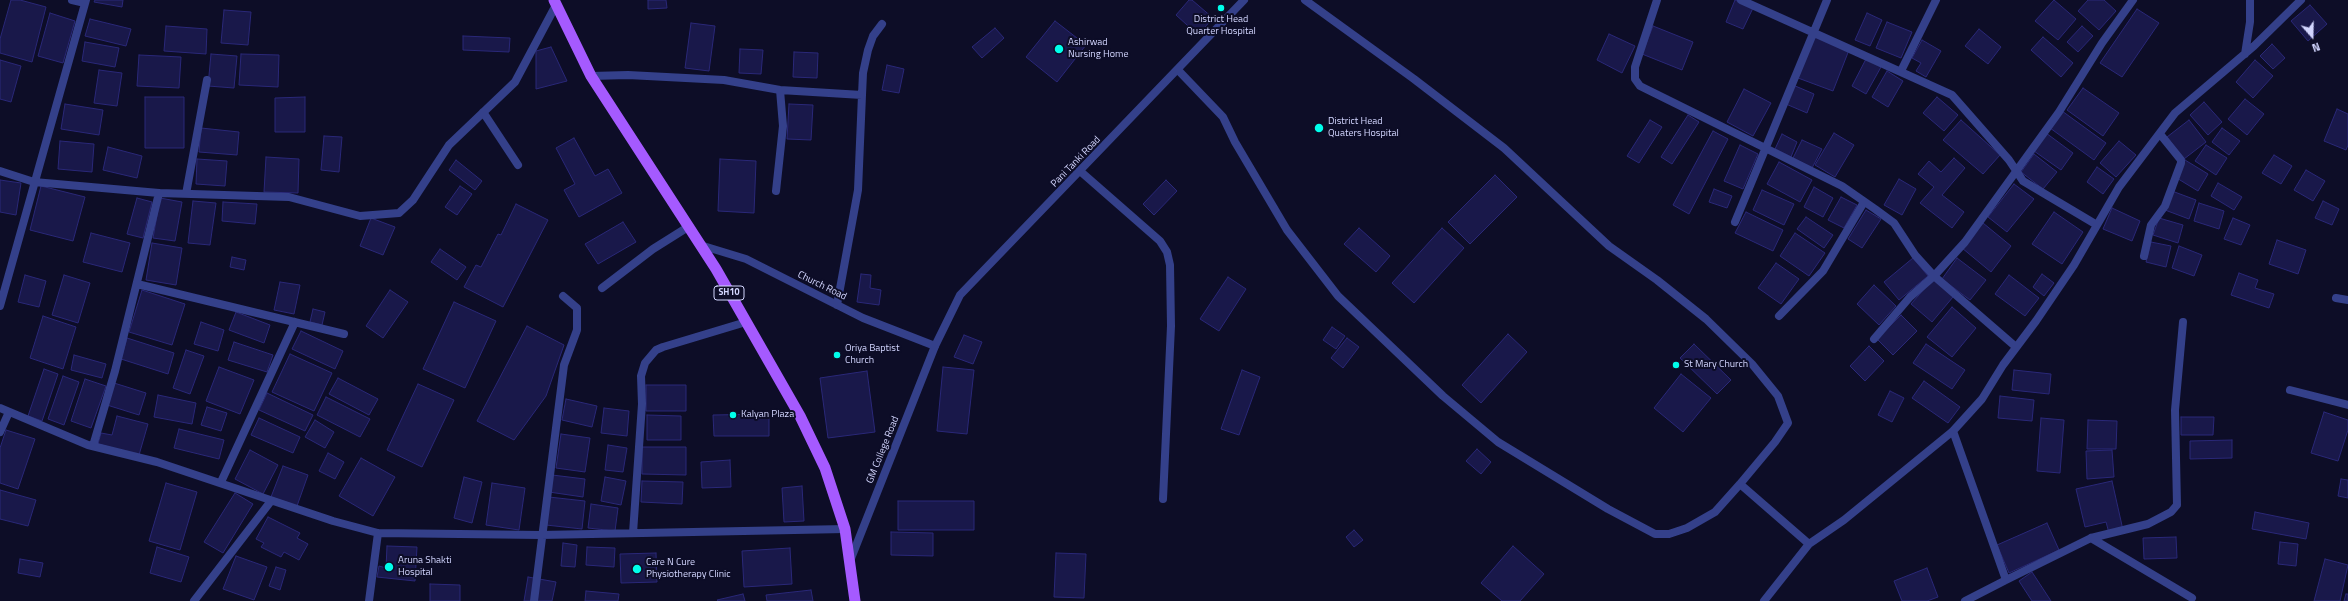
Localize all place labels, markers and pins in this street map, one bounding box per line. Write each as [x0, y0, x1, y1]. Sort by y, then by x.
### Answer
marker: District Head Quarter Hospital [1216, 3, 1226, 13]
place label: District Head Quarter Hospital [1186, 14, 1256, 38]
place label: Ashirwad Nursing Home [1068, 37, 1128, 60]
marker: Ashirwad Nursing Home [1053, 43, 1065, 55]
place label: District Head Quaters Hospital [1328, 116, 1399, 140]
marker: District Head Quaters Hospital [1313, 122, 1325, 134]
place label: Oriya Baptist Church [845, 343, 899, 366]
marker: Oriya Baptist Church [832, 350, 842, 360]
place label: St Mary Church [1684, 359, 1748, 371]
marker: St Mary Church [1671, 360, 1681, 370]
place label: Kalyan Plaza [741, 409, 794, 421]
marker: Kalyan Plaza [728, 410, 738, 420]
place label: Aruna Shakti Hospital [398, 555, 452, 578]
place label: Care N Cure Physiotherapy Clinic [646, 557, 731, 580]
marker: Aruna Shakti Hospital [383, 561, 395, 573]
marker: Care N Cure Physiotherapy Clinic [631, 563, 643, 575]

